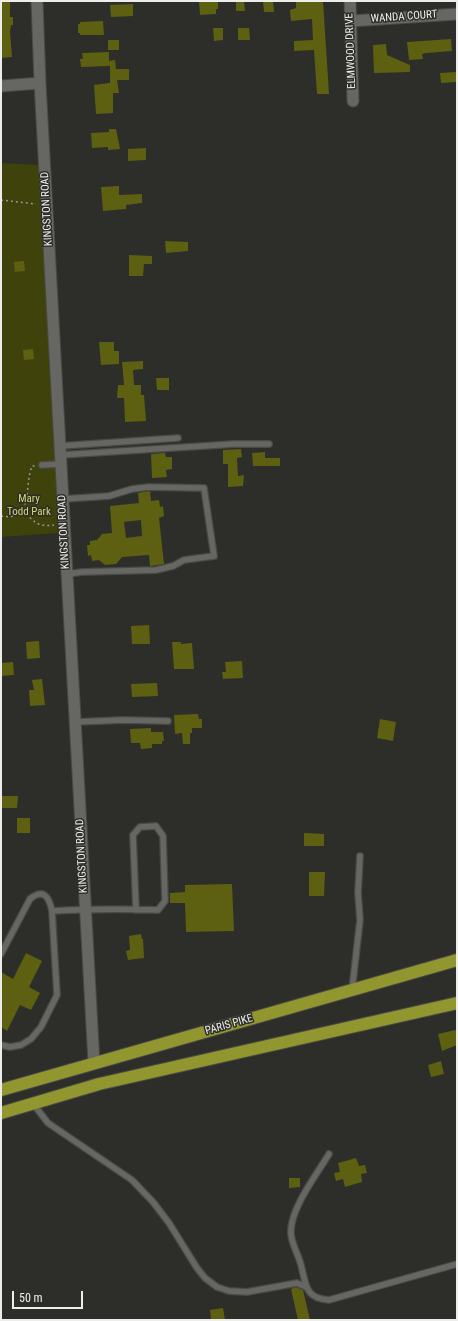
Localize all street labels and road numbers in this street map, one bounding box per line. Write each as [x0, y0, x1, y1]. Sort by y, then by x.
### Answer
street label: WANDA COURT [370, 8, 438, 26]
street label: ELMWOOD DRIVE [343, 13, 359, 89]
street label: KINGSTON ROAD [38, 172, 56, 246]
street label: KINGSTON ROAD [55, 495, 73, 569]
street label: KINGSTON ROAD [73, 819, 91, 893]
street label: PARIS PIKE [204, 1012, 254, 1038]

